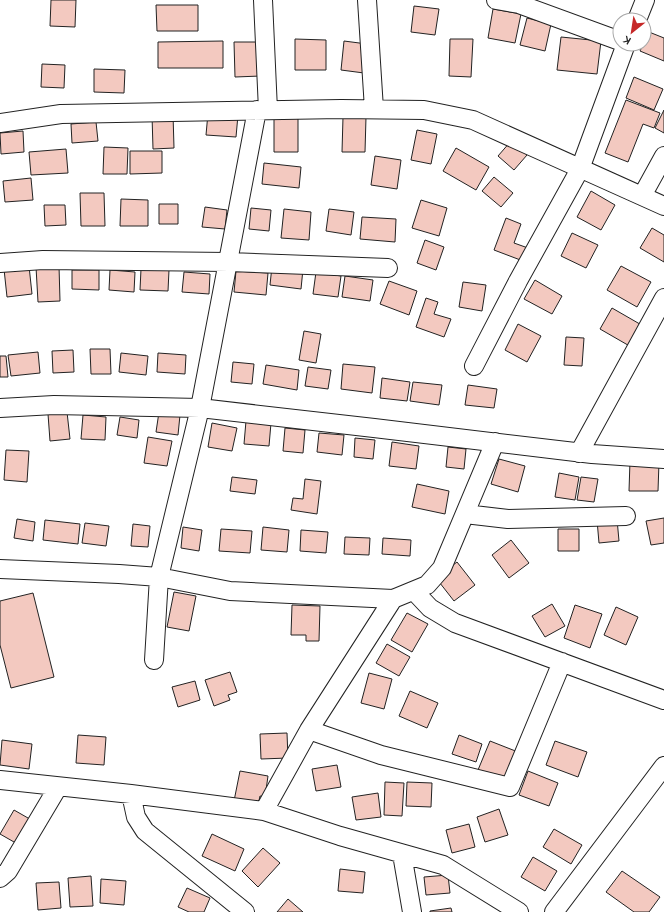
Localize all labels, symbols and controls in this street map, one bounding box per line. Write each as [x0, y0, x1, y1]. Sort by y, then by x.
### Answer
north arrow [612, 12, 652, 52]
text: K [620, 32, 634, 48]

